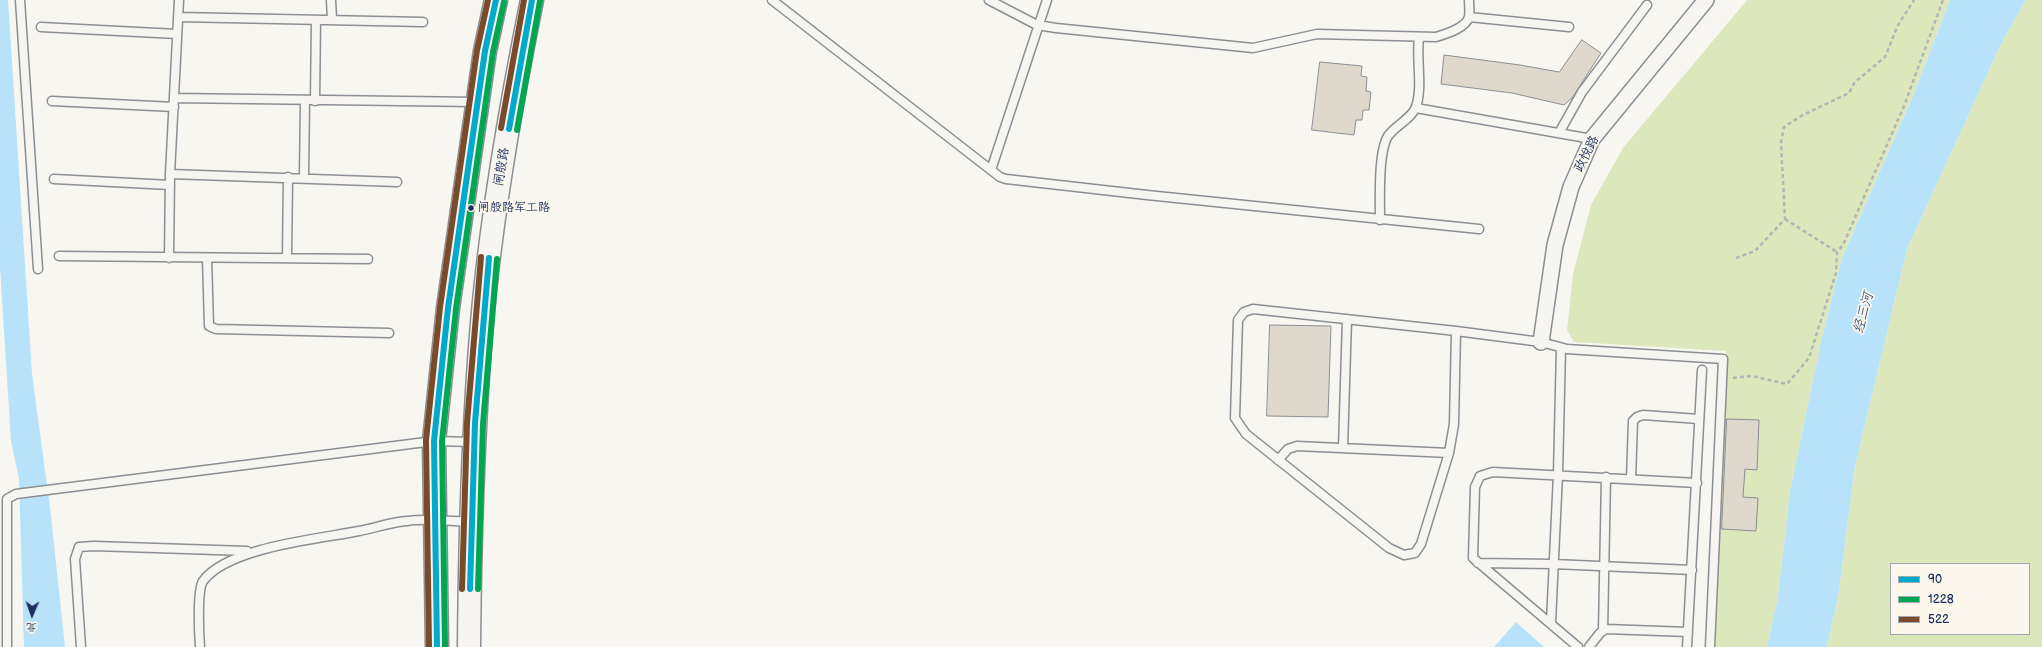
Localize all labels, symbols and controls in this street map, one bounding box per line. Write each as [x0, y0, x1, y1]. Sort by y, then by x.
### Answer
street label: 政悦路 [1571, 133, 1603, 175]
street label: 闸殷路 [491, 147, 513, 187]
place label: 闸殷路军工路 [478, 201, 550, 215]
marker: 闸殷路军工路 [466, 203, 476, 213]
water label: 经三河 [1850, 291, 1878, 335]
legend [1890, 563, 2030, 635]
text: 90 [1928, 572, 1942, 587]
text: 1228 [1928, 592, 1954, 607]
north arrow [12, 595, 52, 635]
text: 522 [1928, 612, 1949, 627]
text: 北 [26, 621, 37, 634]

